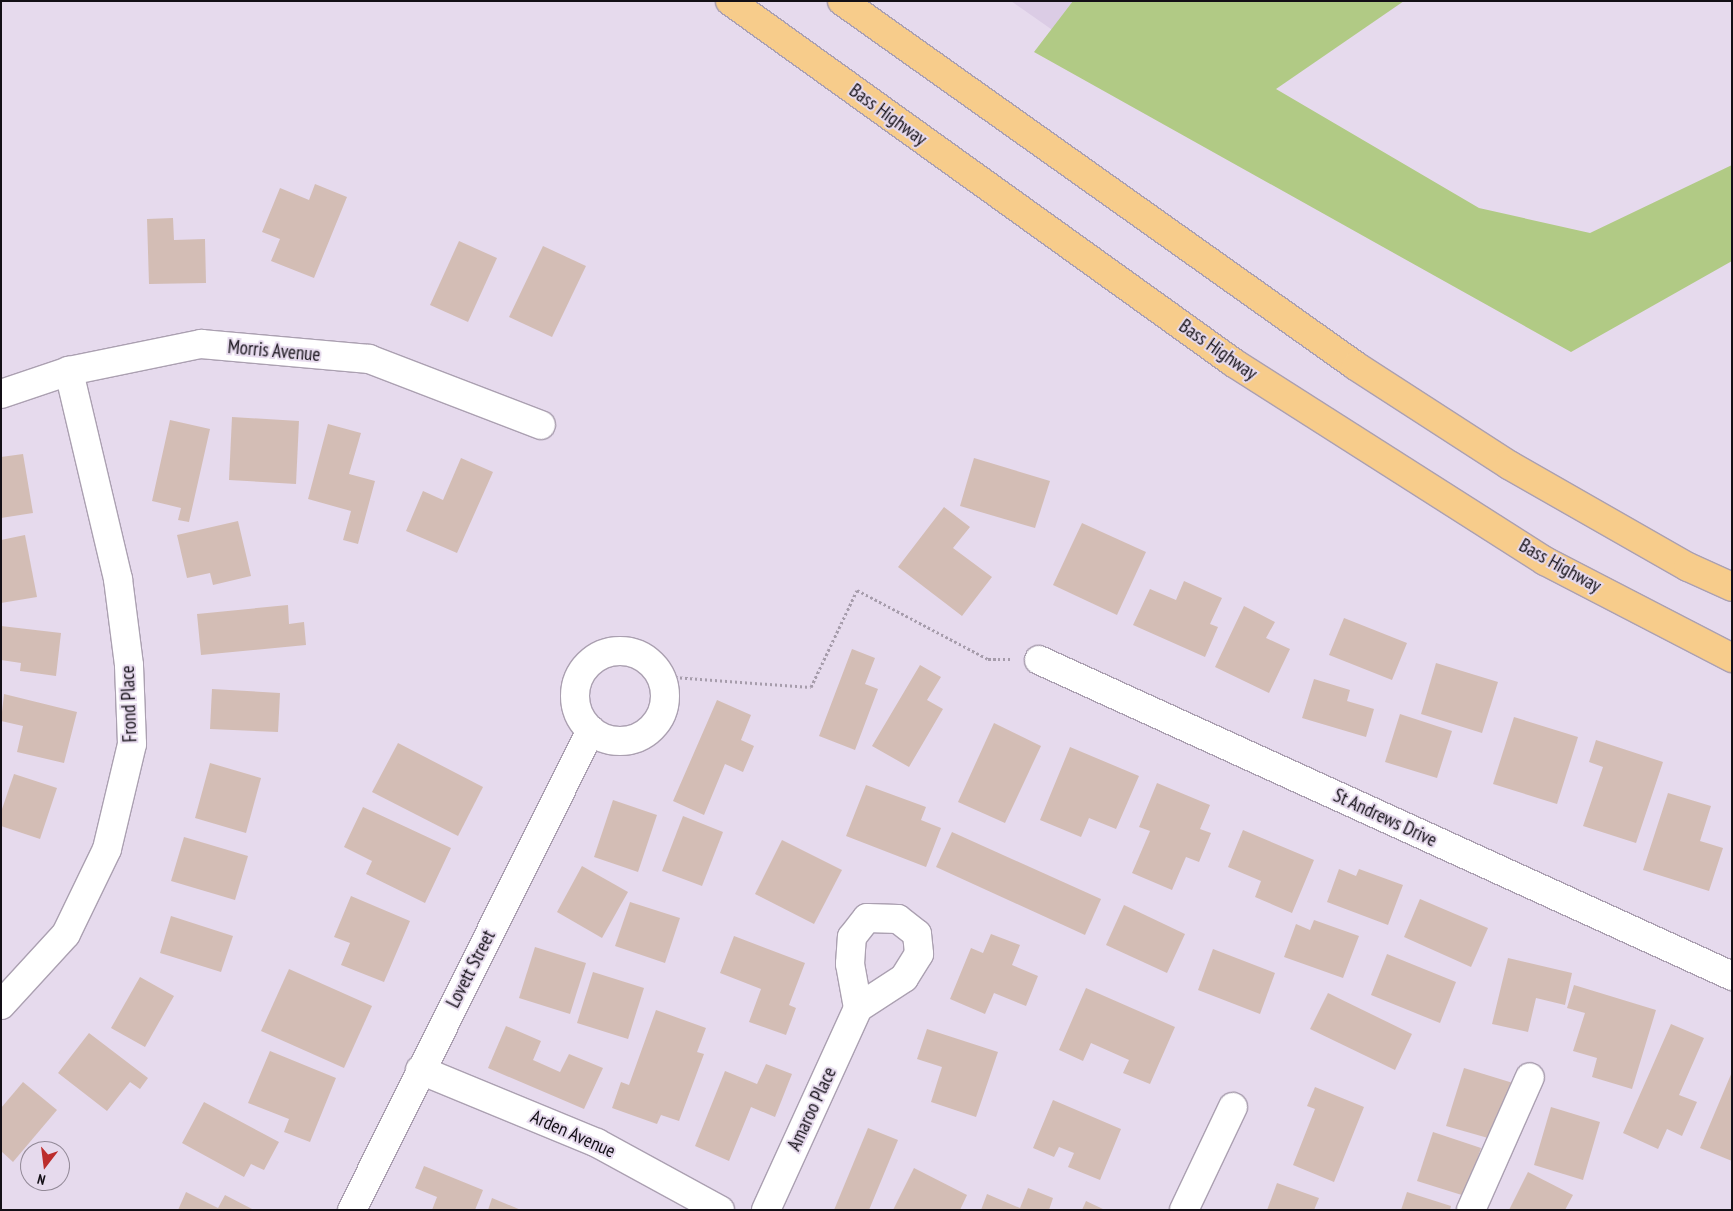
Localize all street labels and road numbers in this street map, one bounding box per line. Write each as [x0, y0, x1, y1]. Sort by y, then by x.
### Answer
street label: Bass Highway [845, 79, 931, 151]
street label: Bass Highway [1174, 315, 1262, 385]
street label: Morris Avenue [227, 336, 321, 366]
street label: Bass Highway [1515, 534, 1605, 598]
street label: Frond Place [116, 665, 142, 743]
street label: St Andrews Drive [1329, 784, 1441, 852]
street label: Lovett Street [442, 926, 500, 1012]
street label: Amaroo Place [783, 1064, 841, 1154]
street label: Arden Avenue [527, 1105, 619, 1163]

